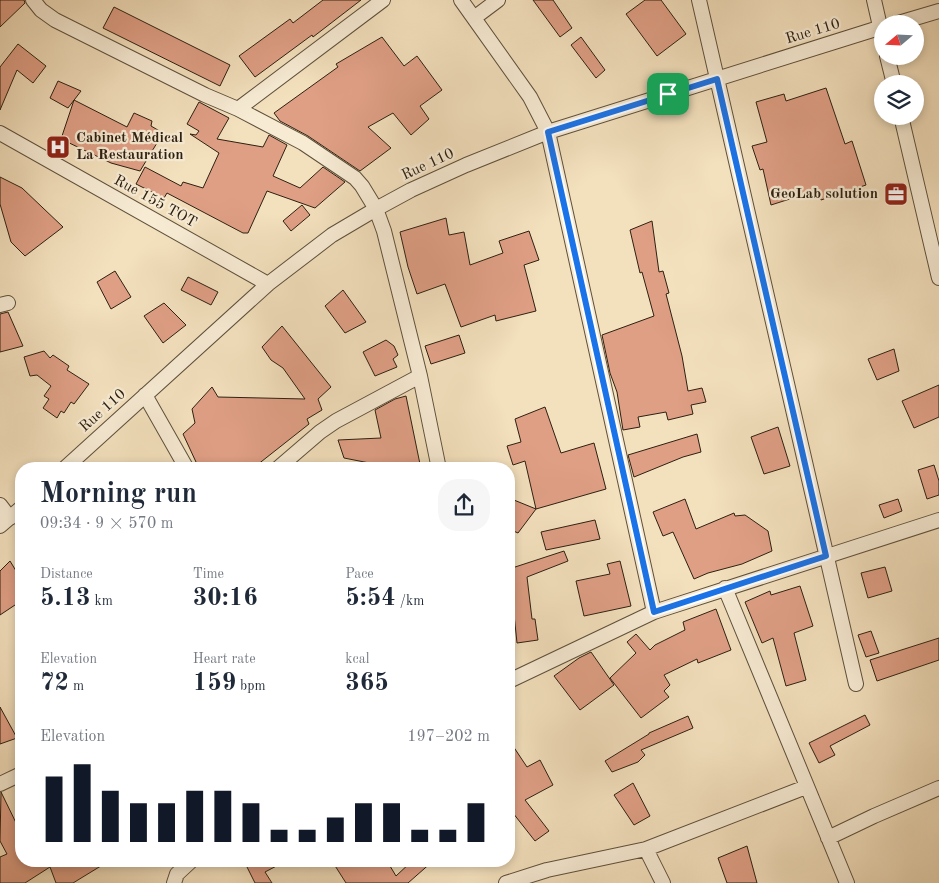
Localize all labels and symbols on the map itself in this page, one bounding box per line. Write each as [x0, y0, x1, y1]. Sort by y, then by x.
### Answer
north arrow [874, 15, 924, 65]
street label: Rue 110 [784, 17, 842, 47]
pin [647, 73, 689, 115]
place label: Cabinet Médical La Restauration [76, 131, 184, 163]
hospital icon: Cabinet Médical La Restauration [45, 134, 71, 160]
street label: Rue 110 [399, 146, 457, 184]
street label: Rue 155 TOT [111, 173, 199, 231]
office icon: GeoLab solution [883, 181, 909, 207]
place label: GeoLab solution [770, 187, 878, 202]
street label: Rue 110 [77, 387, 129, 435]

